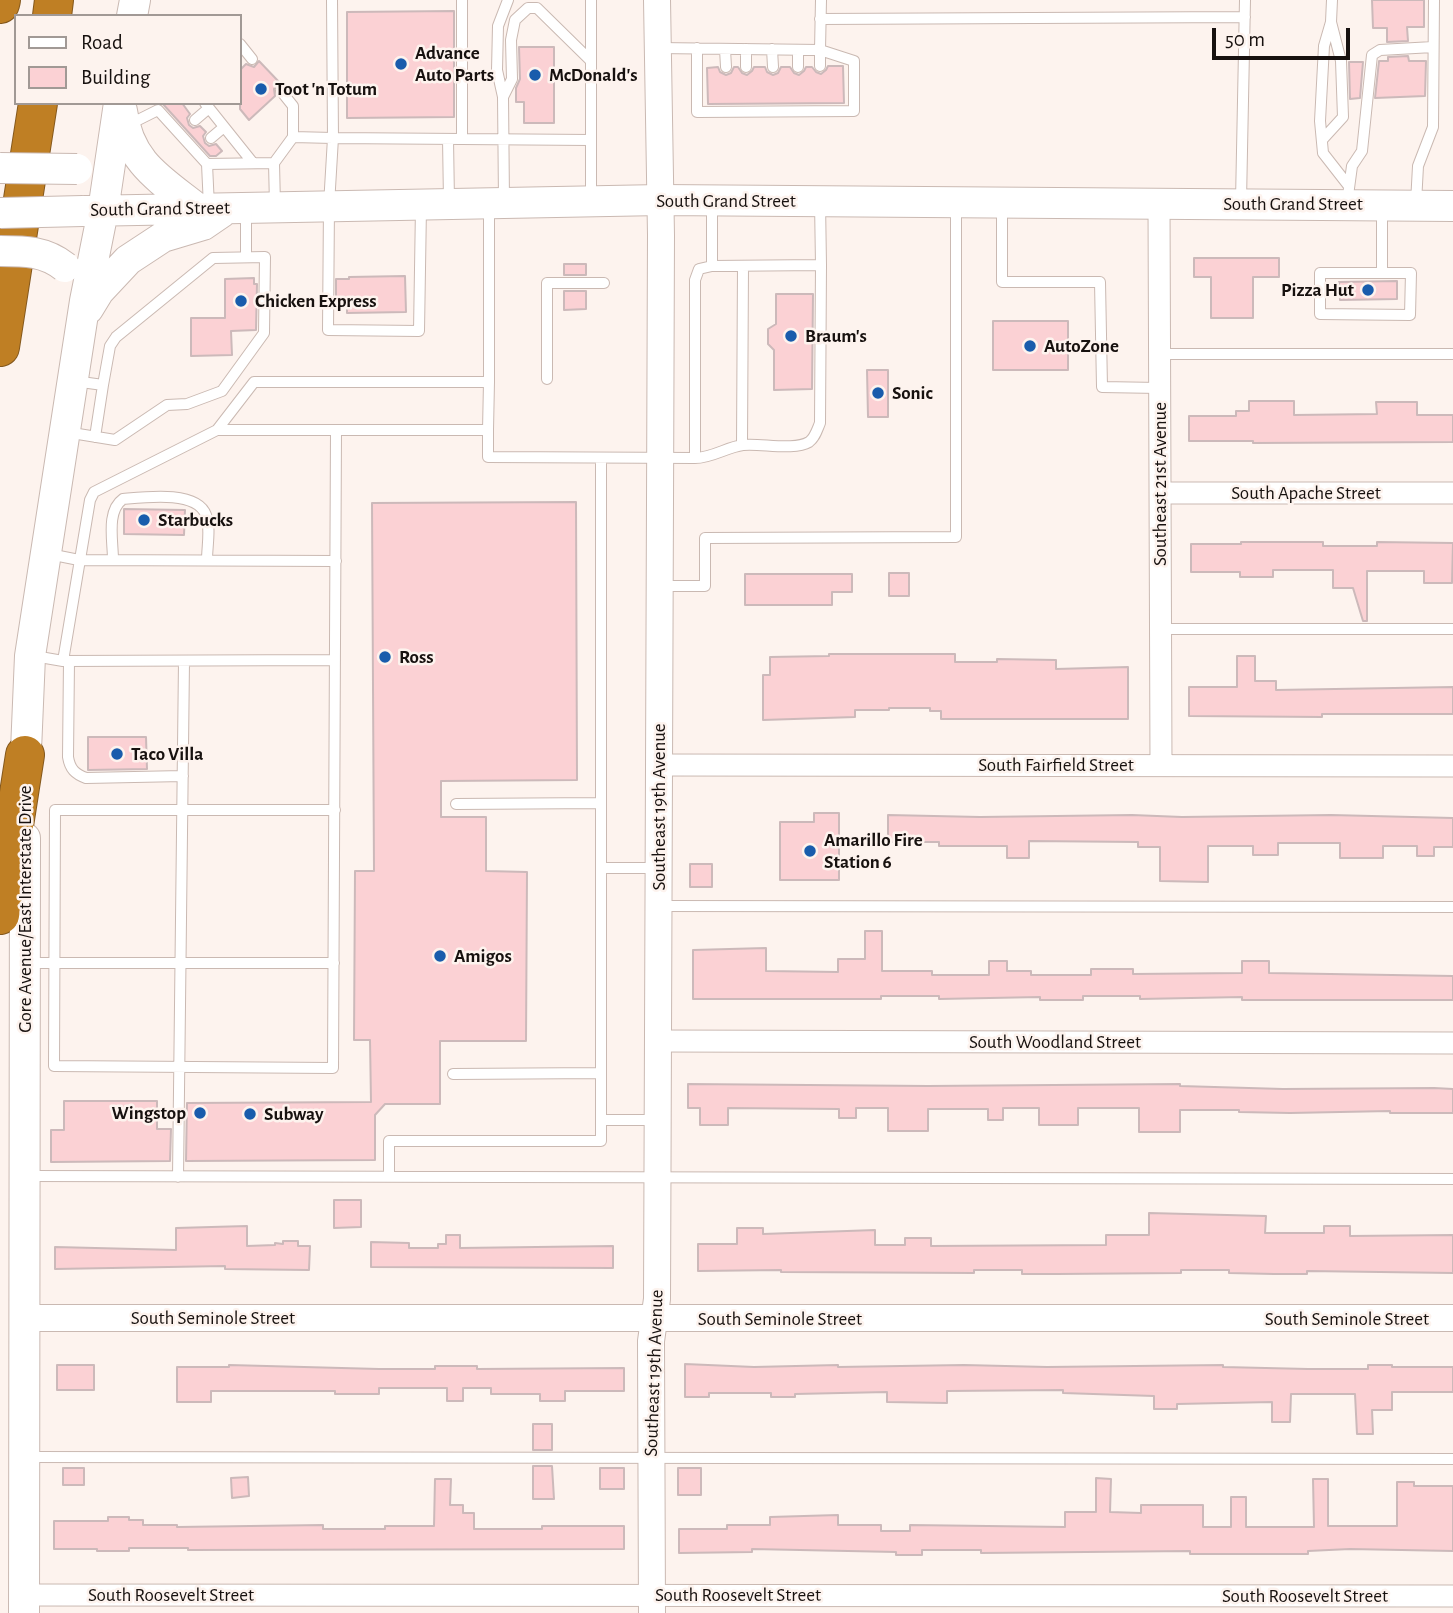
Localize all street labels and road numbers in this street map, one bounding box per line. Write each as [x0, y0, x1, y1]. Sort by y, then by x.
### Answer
street label: South Grand Street [656, 190, 796, 212]
street label: South Grand Street [1223, 193, 1363, 215]
street label: South Grand Street [90, 196, 230, 222]
street label: Southeast 21st Avenue [1149, 402, 1171, 566]
street label: South Apache Street [1231, 482, 1381, 504]
street label: Southeast 19th Avenue [648, 723, 670, 891]
street label: South Fairfield Street [978, 754, 1134, 776]
street label: Gore Avenue/East Interstate Drive [14, 785, 36, 1033]
street label: South Woodland Street [969, 1031, 1141, 1053]
street label: Southeast 19th Avenue [640, 1289, 668, 1457]
street label: South Seminole Street [131, 1307, 295, 1329]
street label: South Seminole Street [698, 1308, 862, 1330]
street label: South Seminole Street [1265, 1308, 1429, 1330]
street label: South Roosevelt Street [88, 1584, 254, 1606]
street label: South Roosevelt Street [655, 1584, 821, 1606]
street label: South Roosevelt Street [1222, 1585, 1388, 1607]

